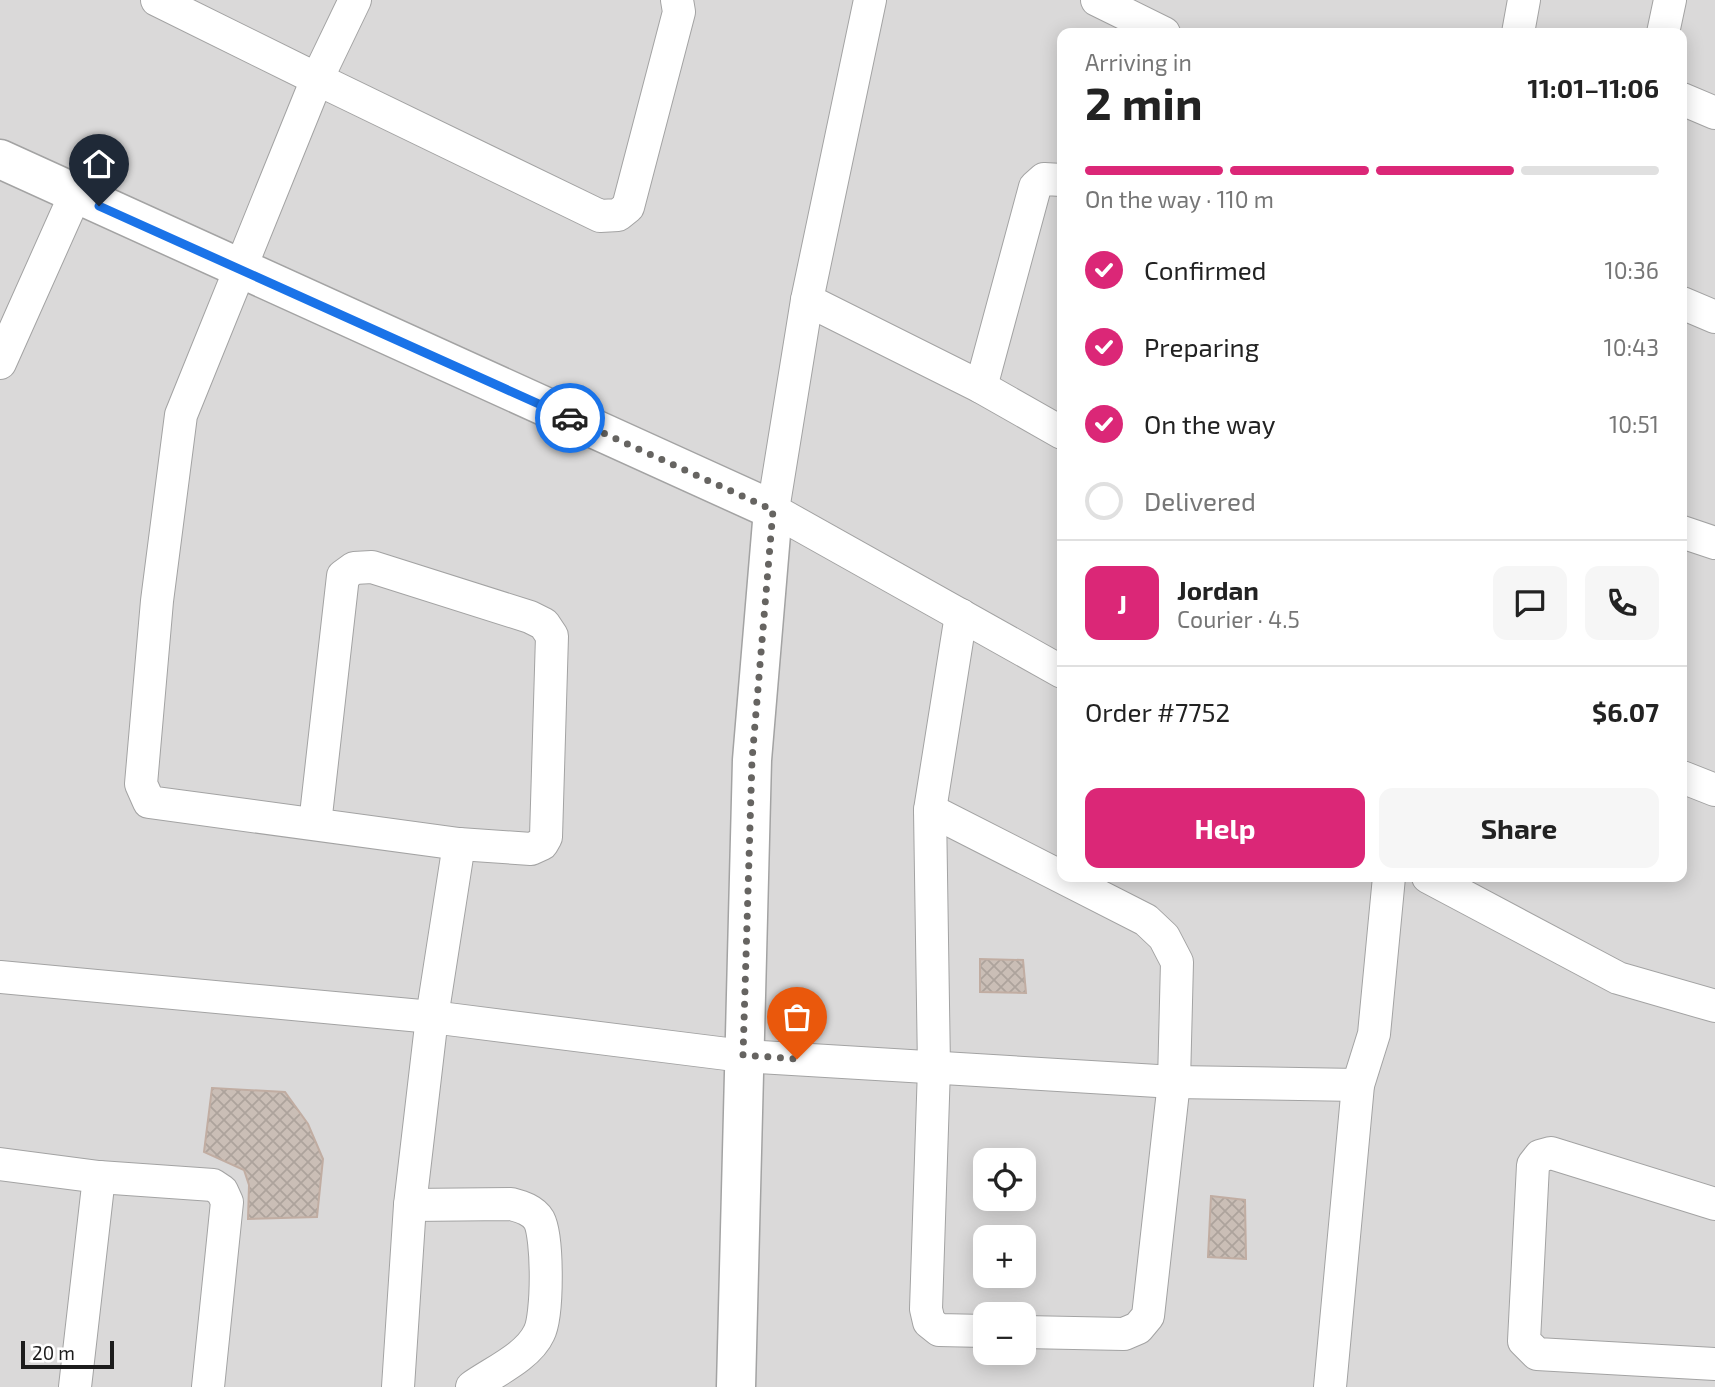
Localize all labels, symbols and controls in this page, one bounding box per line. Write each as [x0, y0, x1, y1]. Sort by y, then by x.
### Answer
text: Arriving in [1085, 48, 1192, 76]
text: 11:01–11:06 [1528, 72, 1659, 103]
text: 2 min [1085, 74, 1203, 129]
pin [69, 134, 129, 206]
icon: home [80, 145, 118, 183]
text: On the way · 110 m [1085, 185, 1274, 213]
icon: check [1085, 251, 1123, 289]
text: Confirmed [1144, 254, 1267, 285]
text: 10:36 [1605, 256, 1659, 284]
icon: check [1085, 328, 1123, 366]
text: Preparing [1144, 331, 1259, 362]
text: 10:43 [1604, 333, 1659, 361]
courier [535, 383, 605, 453]
icon: car [551, 399, 589, 437]
icon: check [1085, 405, 1123, 443]
text: On the way [1144, 408, 1275, 439]
text: 10:51 [1609, 410, 1659, 438]
text: Delivered [1144, 485, 1256, 516]
button: chat [1493, 566, 1567, 640]
button: phone [1585, 566, 1659, 640]
text: Jordan [1177, 574, 1259, 605]
text: J [1117, 588, 1127, 619]
text: Courier · 4.5 [1177, 605, 1300, 633]
text: Order #7752 [1085, 696, 1230, 727]
text: $6.07 [1592, 696, 1659, 727]
button: Help [1085, 788, 1365, 868]
button: Share [1379, 788, 1659, 868]
pin [767, 987, 827, 1059]
icon: bag [778, 998, 816, 1036]
map controls [973, 1148, 1036, 1365]
button: locate [973, 1148, 1036, 1211]
button: + [973, 1225, 1036, 1288]
button: − [973, 1302, 1036, 1365]
scale bar [21, 1338, 114, 1370]
text: 20 m [32, 1341, 75, 1364]

